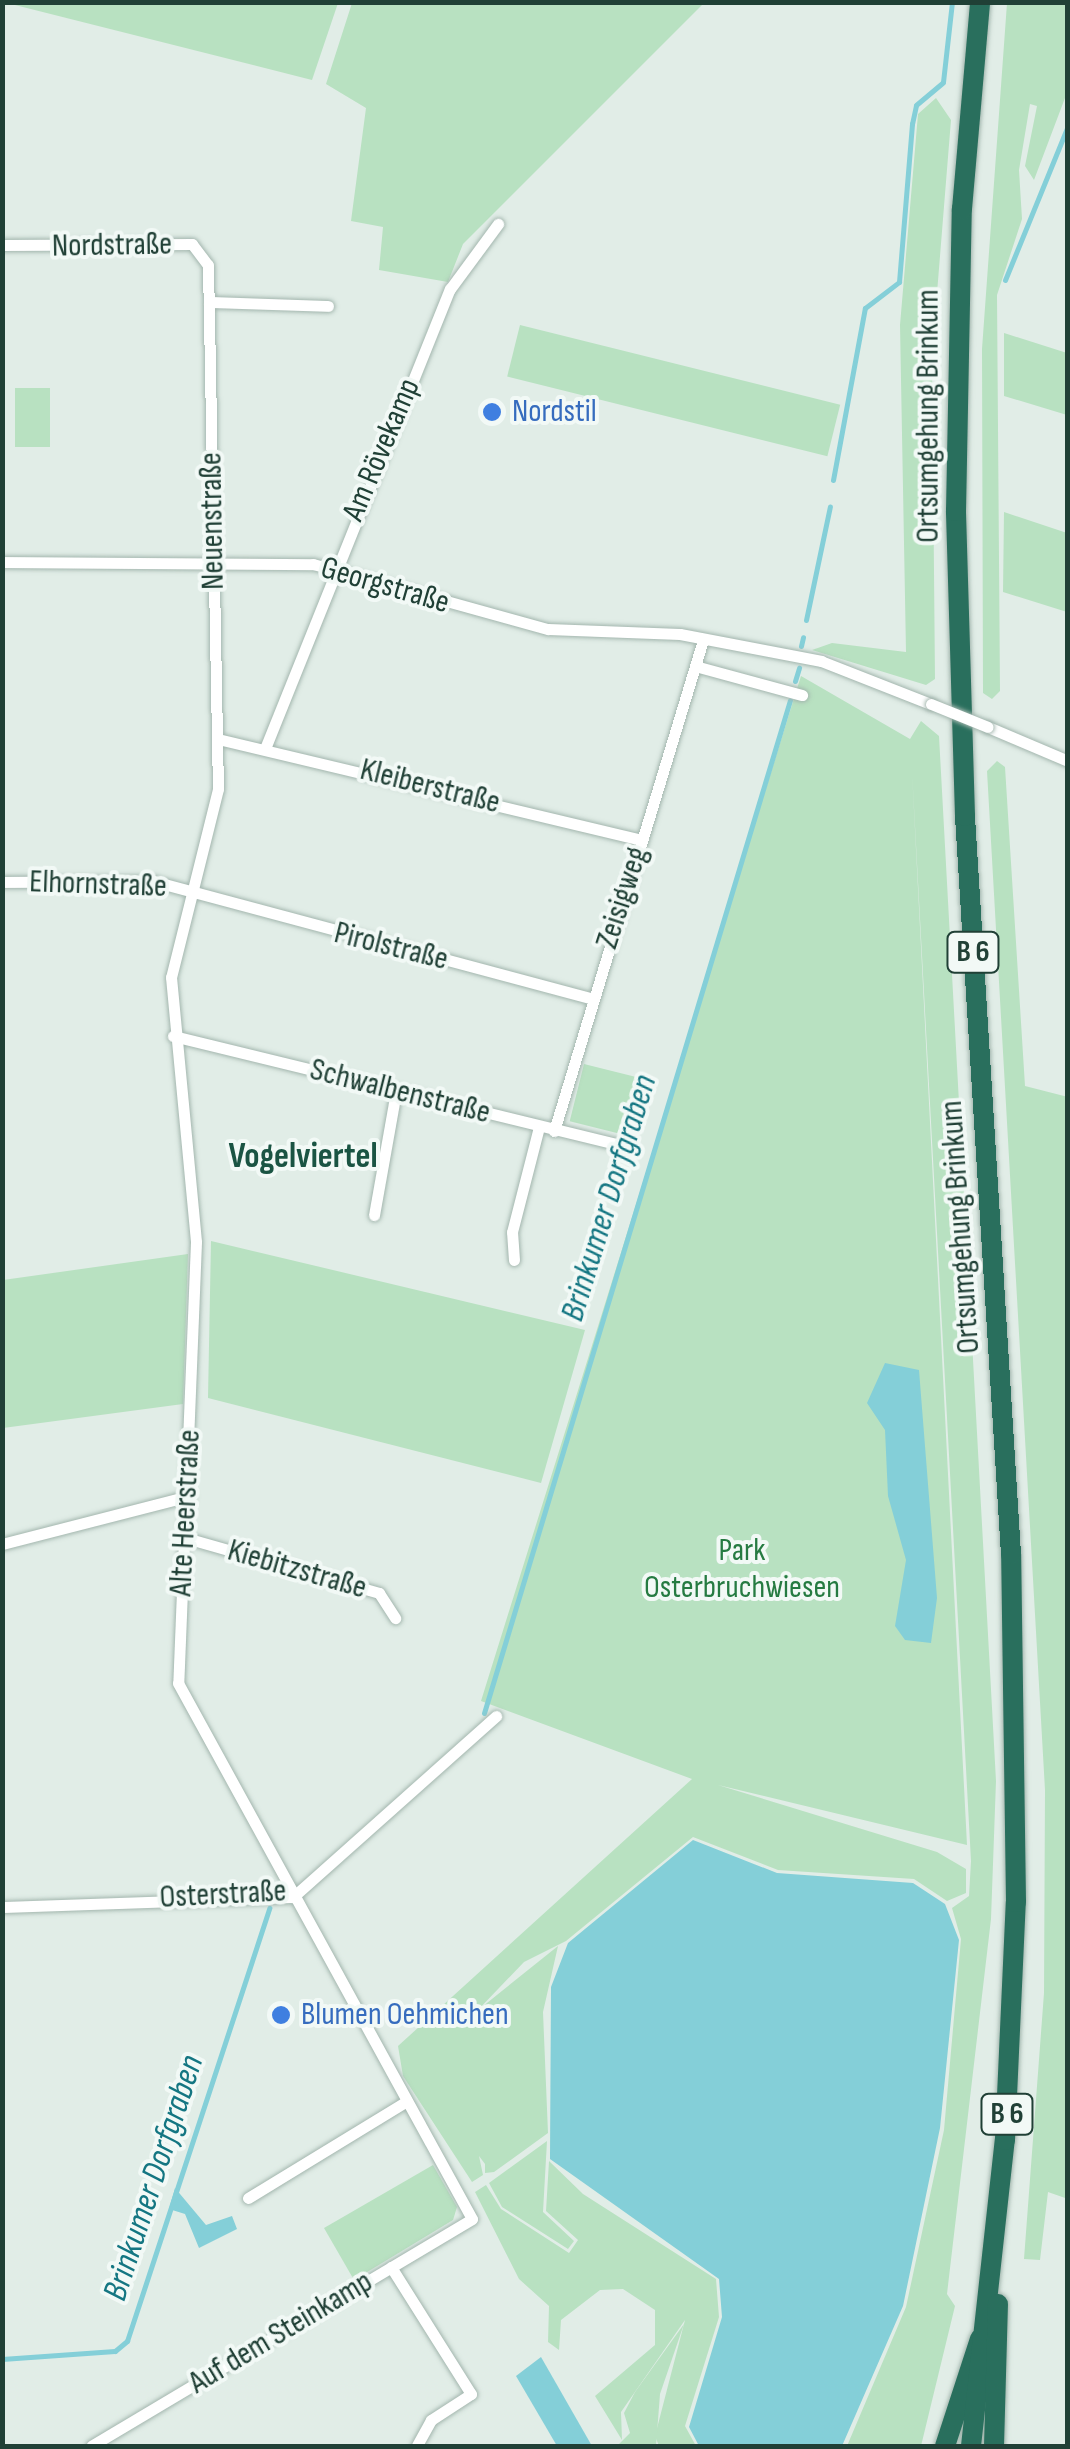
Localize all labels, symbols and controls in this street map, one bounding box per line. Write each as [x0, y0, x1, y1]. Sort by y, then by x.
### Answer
street label: Nordstraße [52, 226, 172, 266]
street label: Ortsumgehung Brinkum [910, 289, 948, 543]
street label: Am Rövekamp [335, 373, 429, 527]
place label: Nordstil [512, 393, 597, 431]
marker: Nordstil [481, 401, 503, 423]
street label: Neuenstraße [193, 452, 233, 590]
street label: Georgstraße [316, 549, 454, 623]
street label: Kleiberstraße [356, 751, 504, 823]
street label: Zeisigweg [589, 842, 657, 954]
street label: Elhornstraße [29, 863, 167, 907]
street label: Pirolstraße [330, 914, 452, 980]
road number: B 6 [946, 927, 1000, 977]
street label: Schwalbenstraße [306, 1051, 494, 1133]
water label: Brinkumer Dorfgraben [552, 1070, 666, 1326]
street label: Ortsumgehung Brinkum [933, 1099, 989, 1355]
district label: Vogelviertel [228, 1136, 378, 1178]
street label: Alte Heerstraße [162, 1429, 210, 1597]
street label: Kiebitzstraße [223, 1532, 371, 1608]
park label: Park Osterbruchwiesen [644, 1533, 840, 1608]
street label: Osterstraße [159, 1873, 287, 1917]
place label: Blumen Oehmichen [301, 1996, 509, 2034]
marker: Blumen Oehmichen [270, 2004, 292, 2026]
water label: Brinkumer Dorfgraben [95, 2050, 213, 2306]
road number: B 6 [980, 2089, 1034, 2139]
street label: Auf dem Steinkamp [182, 2263, 380, 2403]

